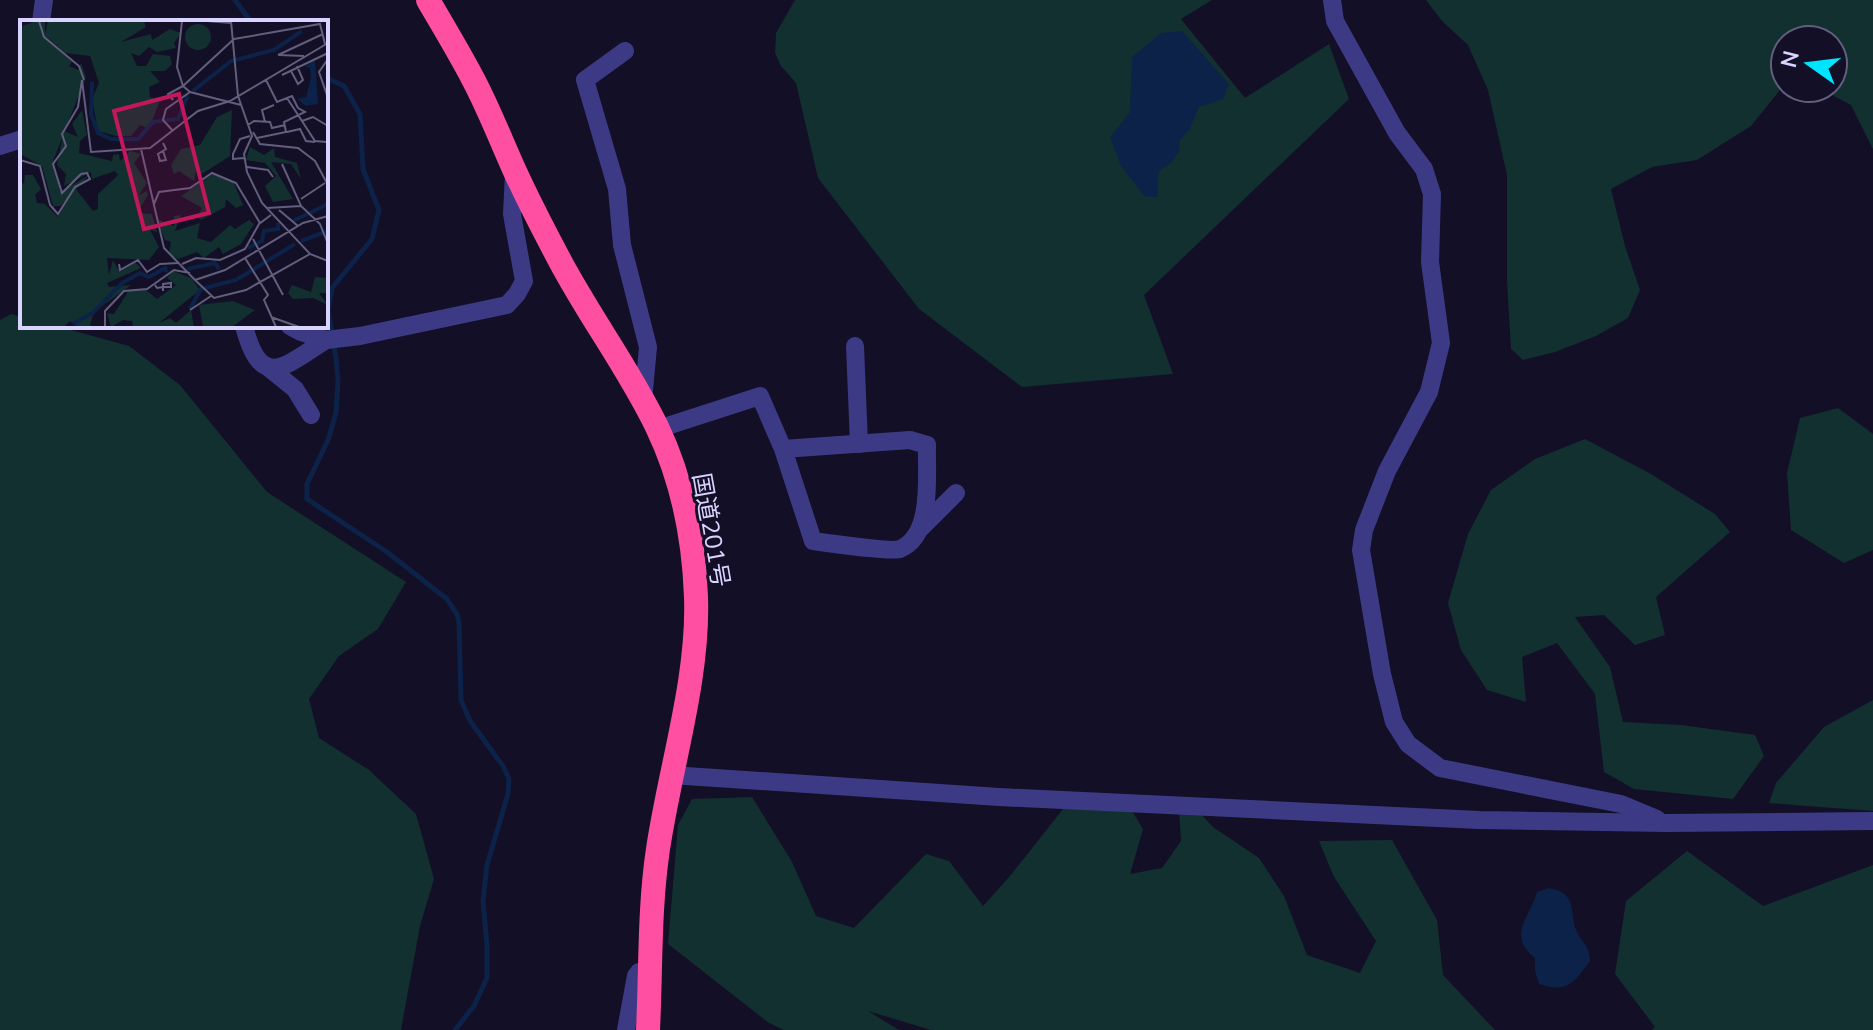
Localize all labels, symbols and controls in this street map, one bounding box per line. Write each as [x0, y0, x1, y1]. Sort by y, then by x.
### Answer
inset map [20, 20, 328, 328]
north arrow [1769, 24, 1849, 104]
text: N [1774, 48, 1807, 71]
street label: 国道201号 [685, 470, 737, 590]

